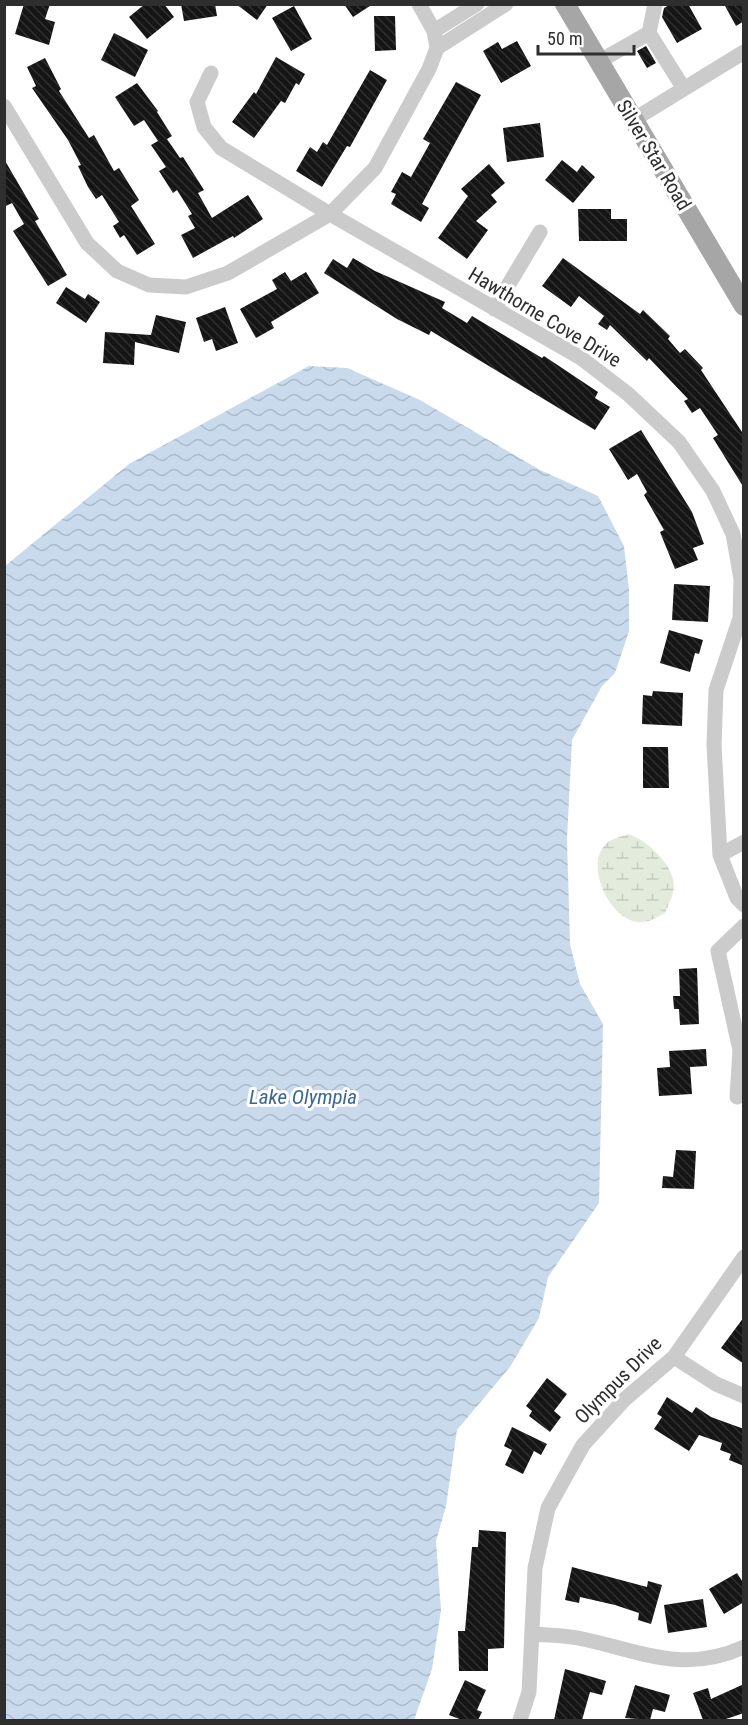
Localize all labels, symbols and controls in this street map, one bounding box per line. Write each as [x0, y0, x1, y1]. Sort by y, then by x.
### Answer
scale bar [538, 18, 634, 56]
text: 50 m [547, 28, 582, 49]
street label: Silver Star Road [612, 95, 696, 215]
street label: Hawthorne Cove Drive [464, 262, 626, 372]
water label: Lake Olympia [249, 1085, 357, 1109]
street label: Olympus Drive [570, 1332, 666, 1428]

